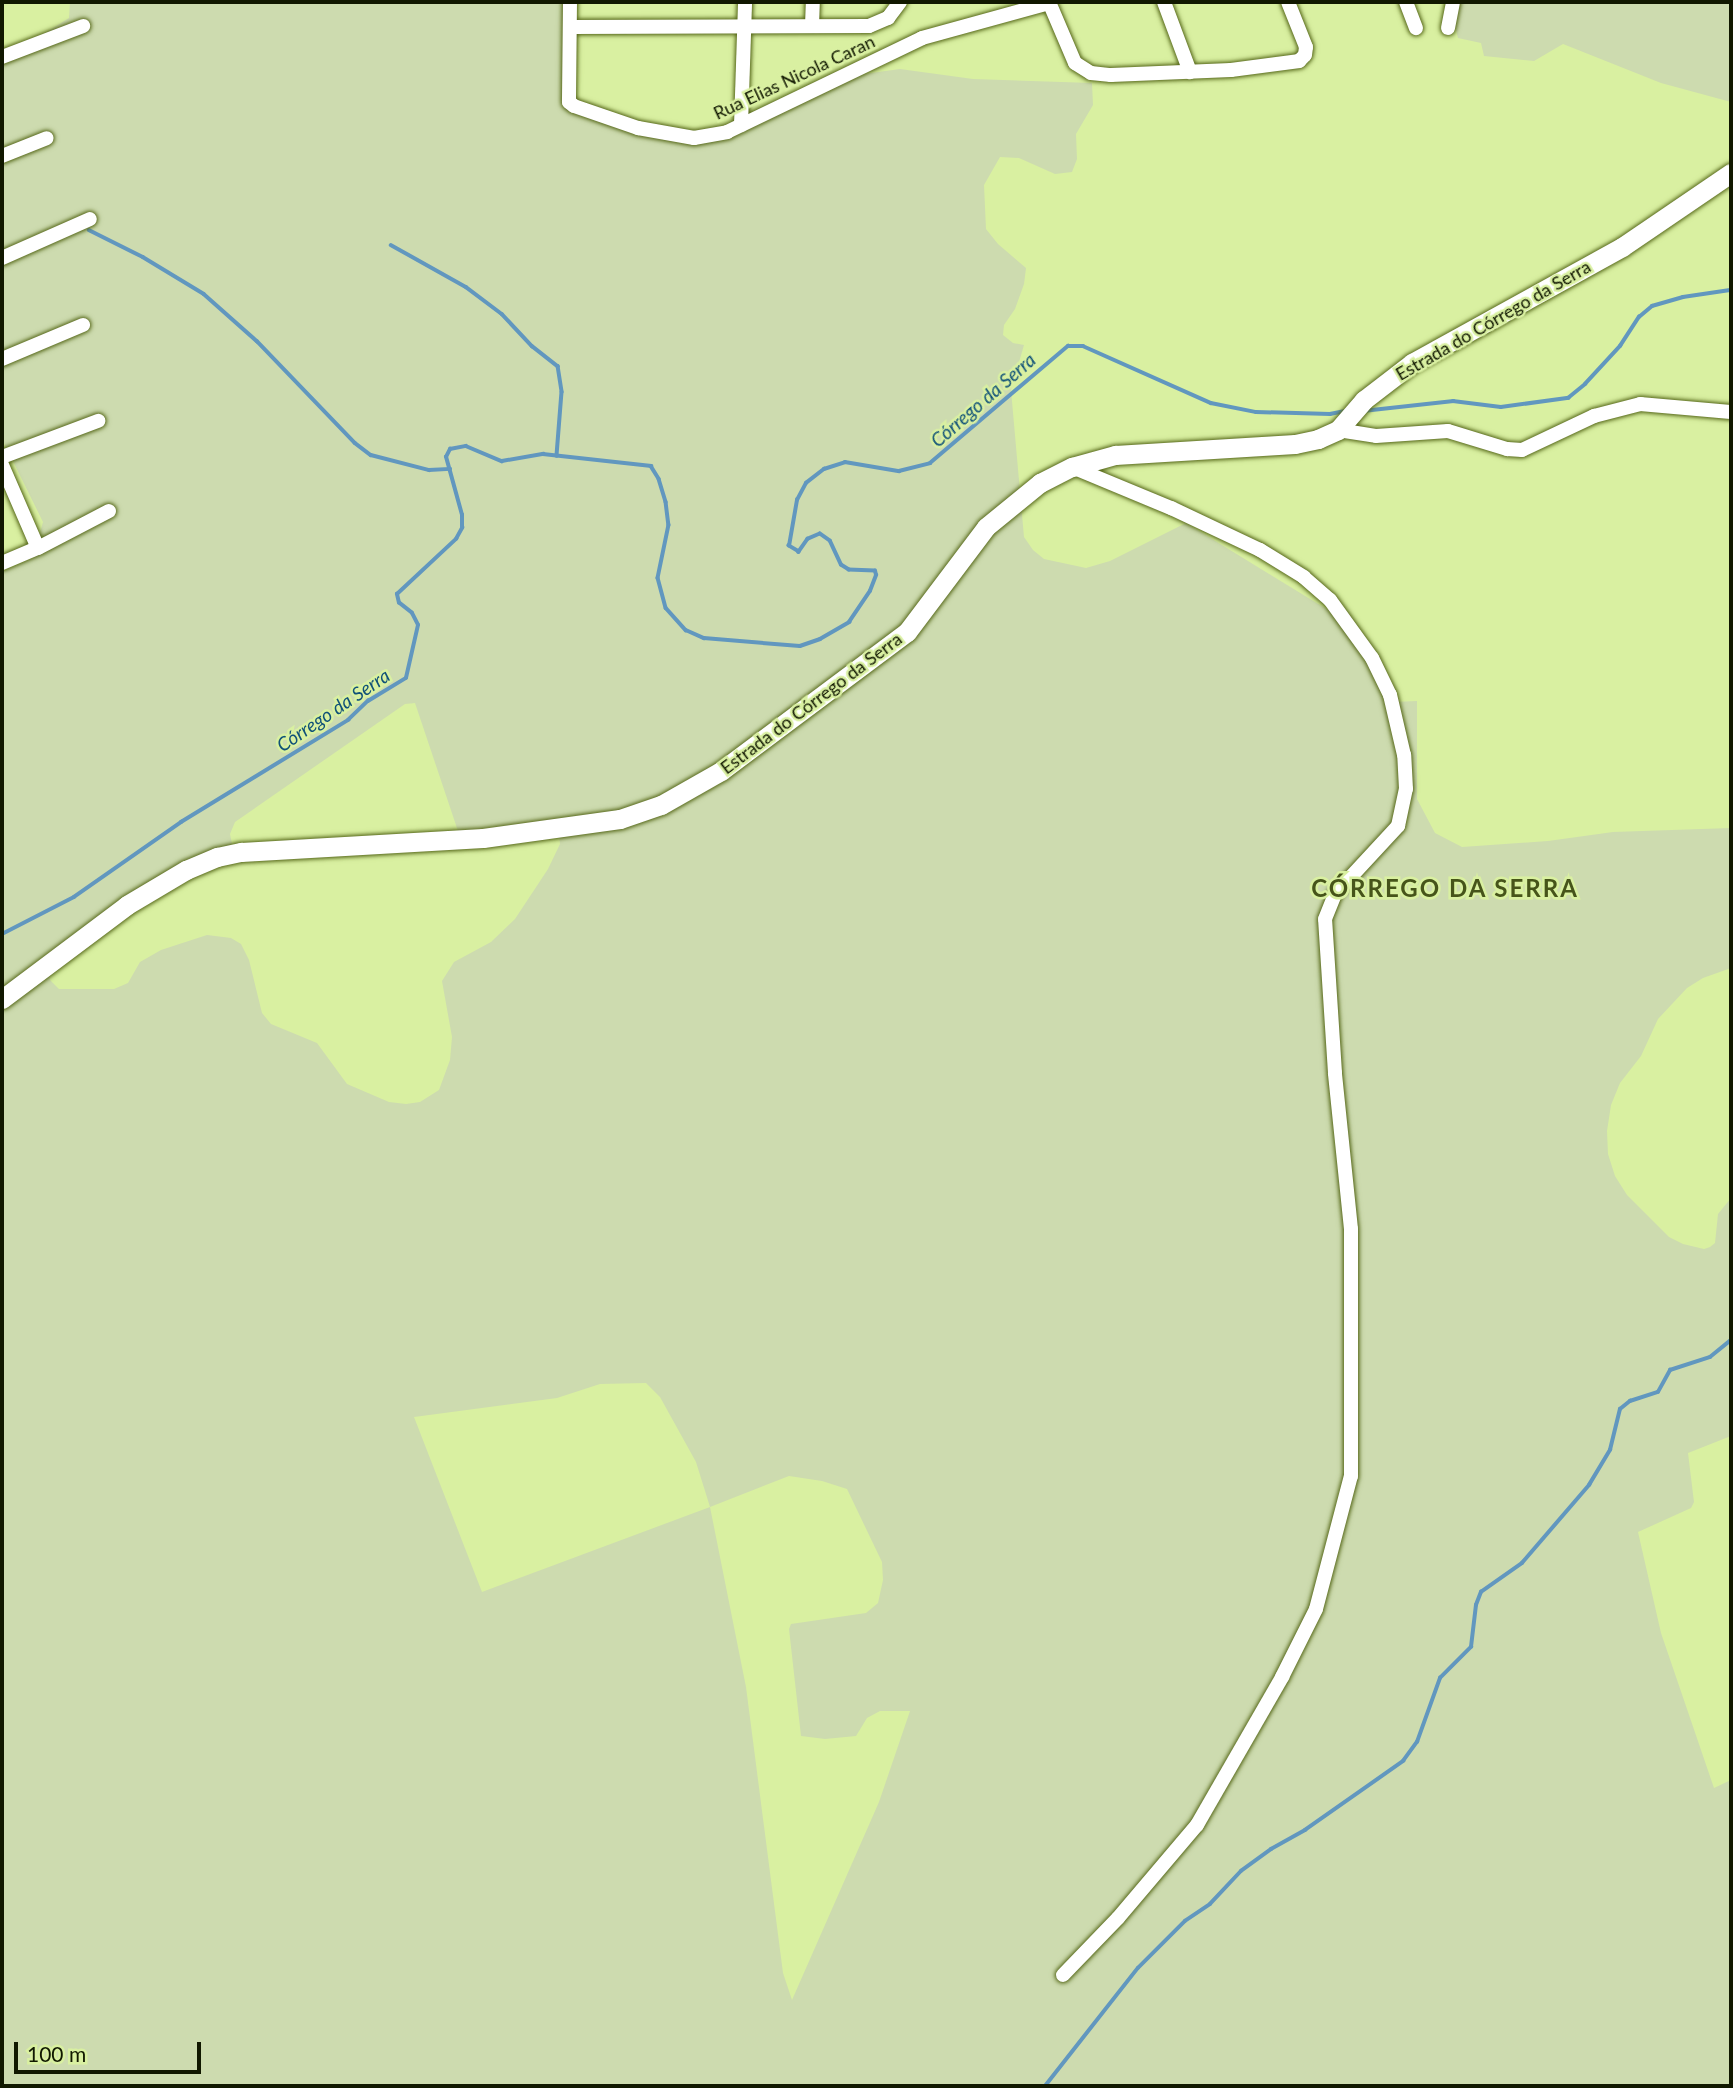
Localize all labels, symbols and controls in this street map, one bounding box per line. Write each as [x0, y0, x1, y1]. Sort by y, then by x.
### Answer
street label: Rua Elias Nicola Caran [710, 30, 878, 124]
street label: Estrada do Córrego da Serra [1392, 255, 1594, 385]
water label: Córrego da Serra [926, 348, 1040, 452]
street label: Estrada do Córrego da Serra [716, 628, 906, 778]
water label: Córrego da Serra [272, 664, 394, 756]
district label: CÓRREGO DA SERRA [1313, 874, 1577, 902]
scale bar [18, 2028, 205, 2072]
text: 100 m [27, 2041, 86, 2066]

